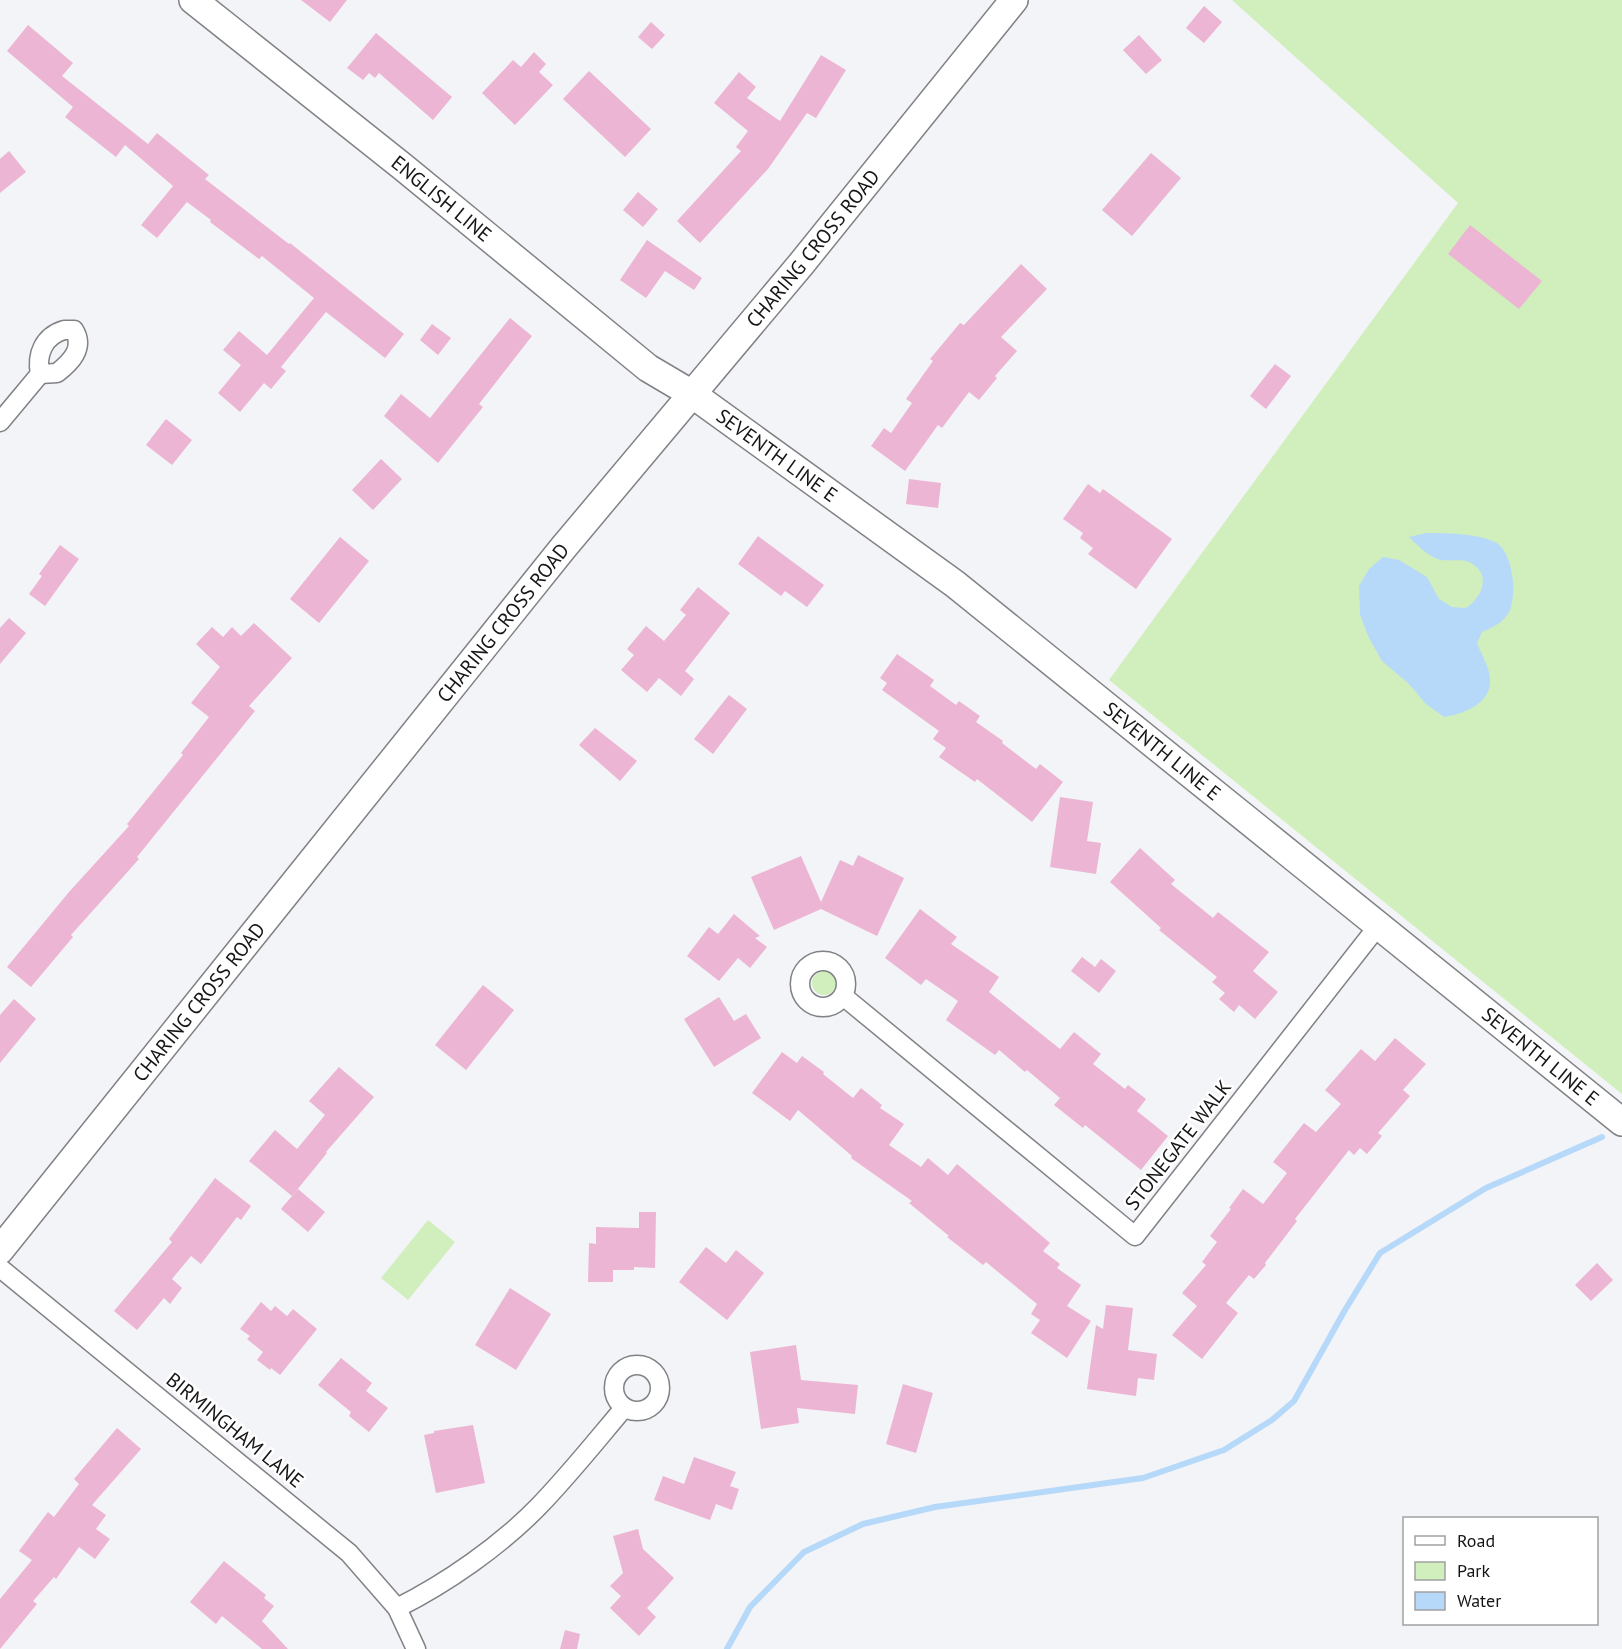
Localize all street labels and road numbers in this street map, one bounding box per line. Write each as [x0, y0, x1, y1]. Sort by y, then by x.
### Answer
street label: ENGLISH LINE [386, 150, 497, 247]
street label: CHARING CROSS ROAD [740, 164, 885, 333]
street label: SEVENTH LINE E [711, 403, 843, 508]
street label: CHARING CROSS ROAD [431, 538, 575, 708]
street label: SEVENTH LINE E [1098, 696, 1226, 806]
street label: CHARING CROSS ROAD [127, 917, 271, 1087]
street label: SEVENTH LINE E [1477, 1001, 1604, 1111]
street label: STONEGATE WALK [1119, 1075, 1237, 1215]
street label: BIRMINGHAM LANE [161, 1367, 309, 1493]

